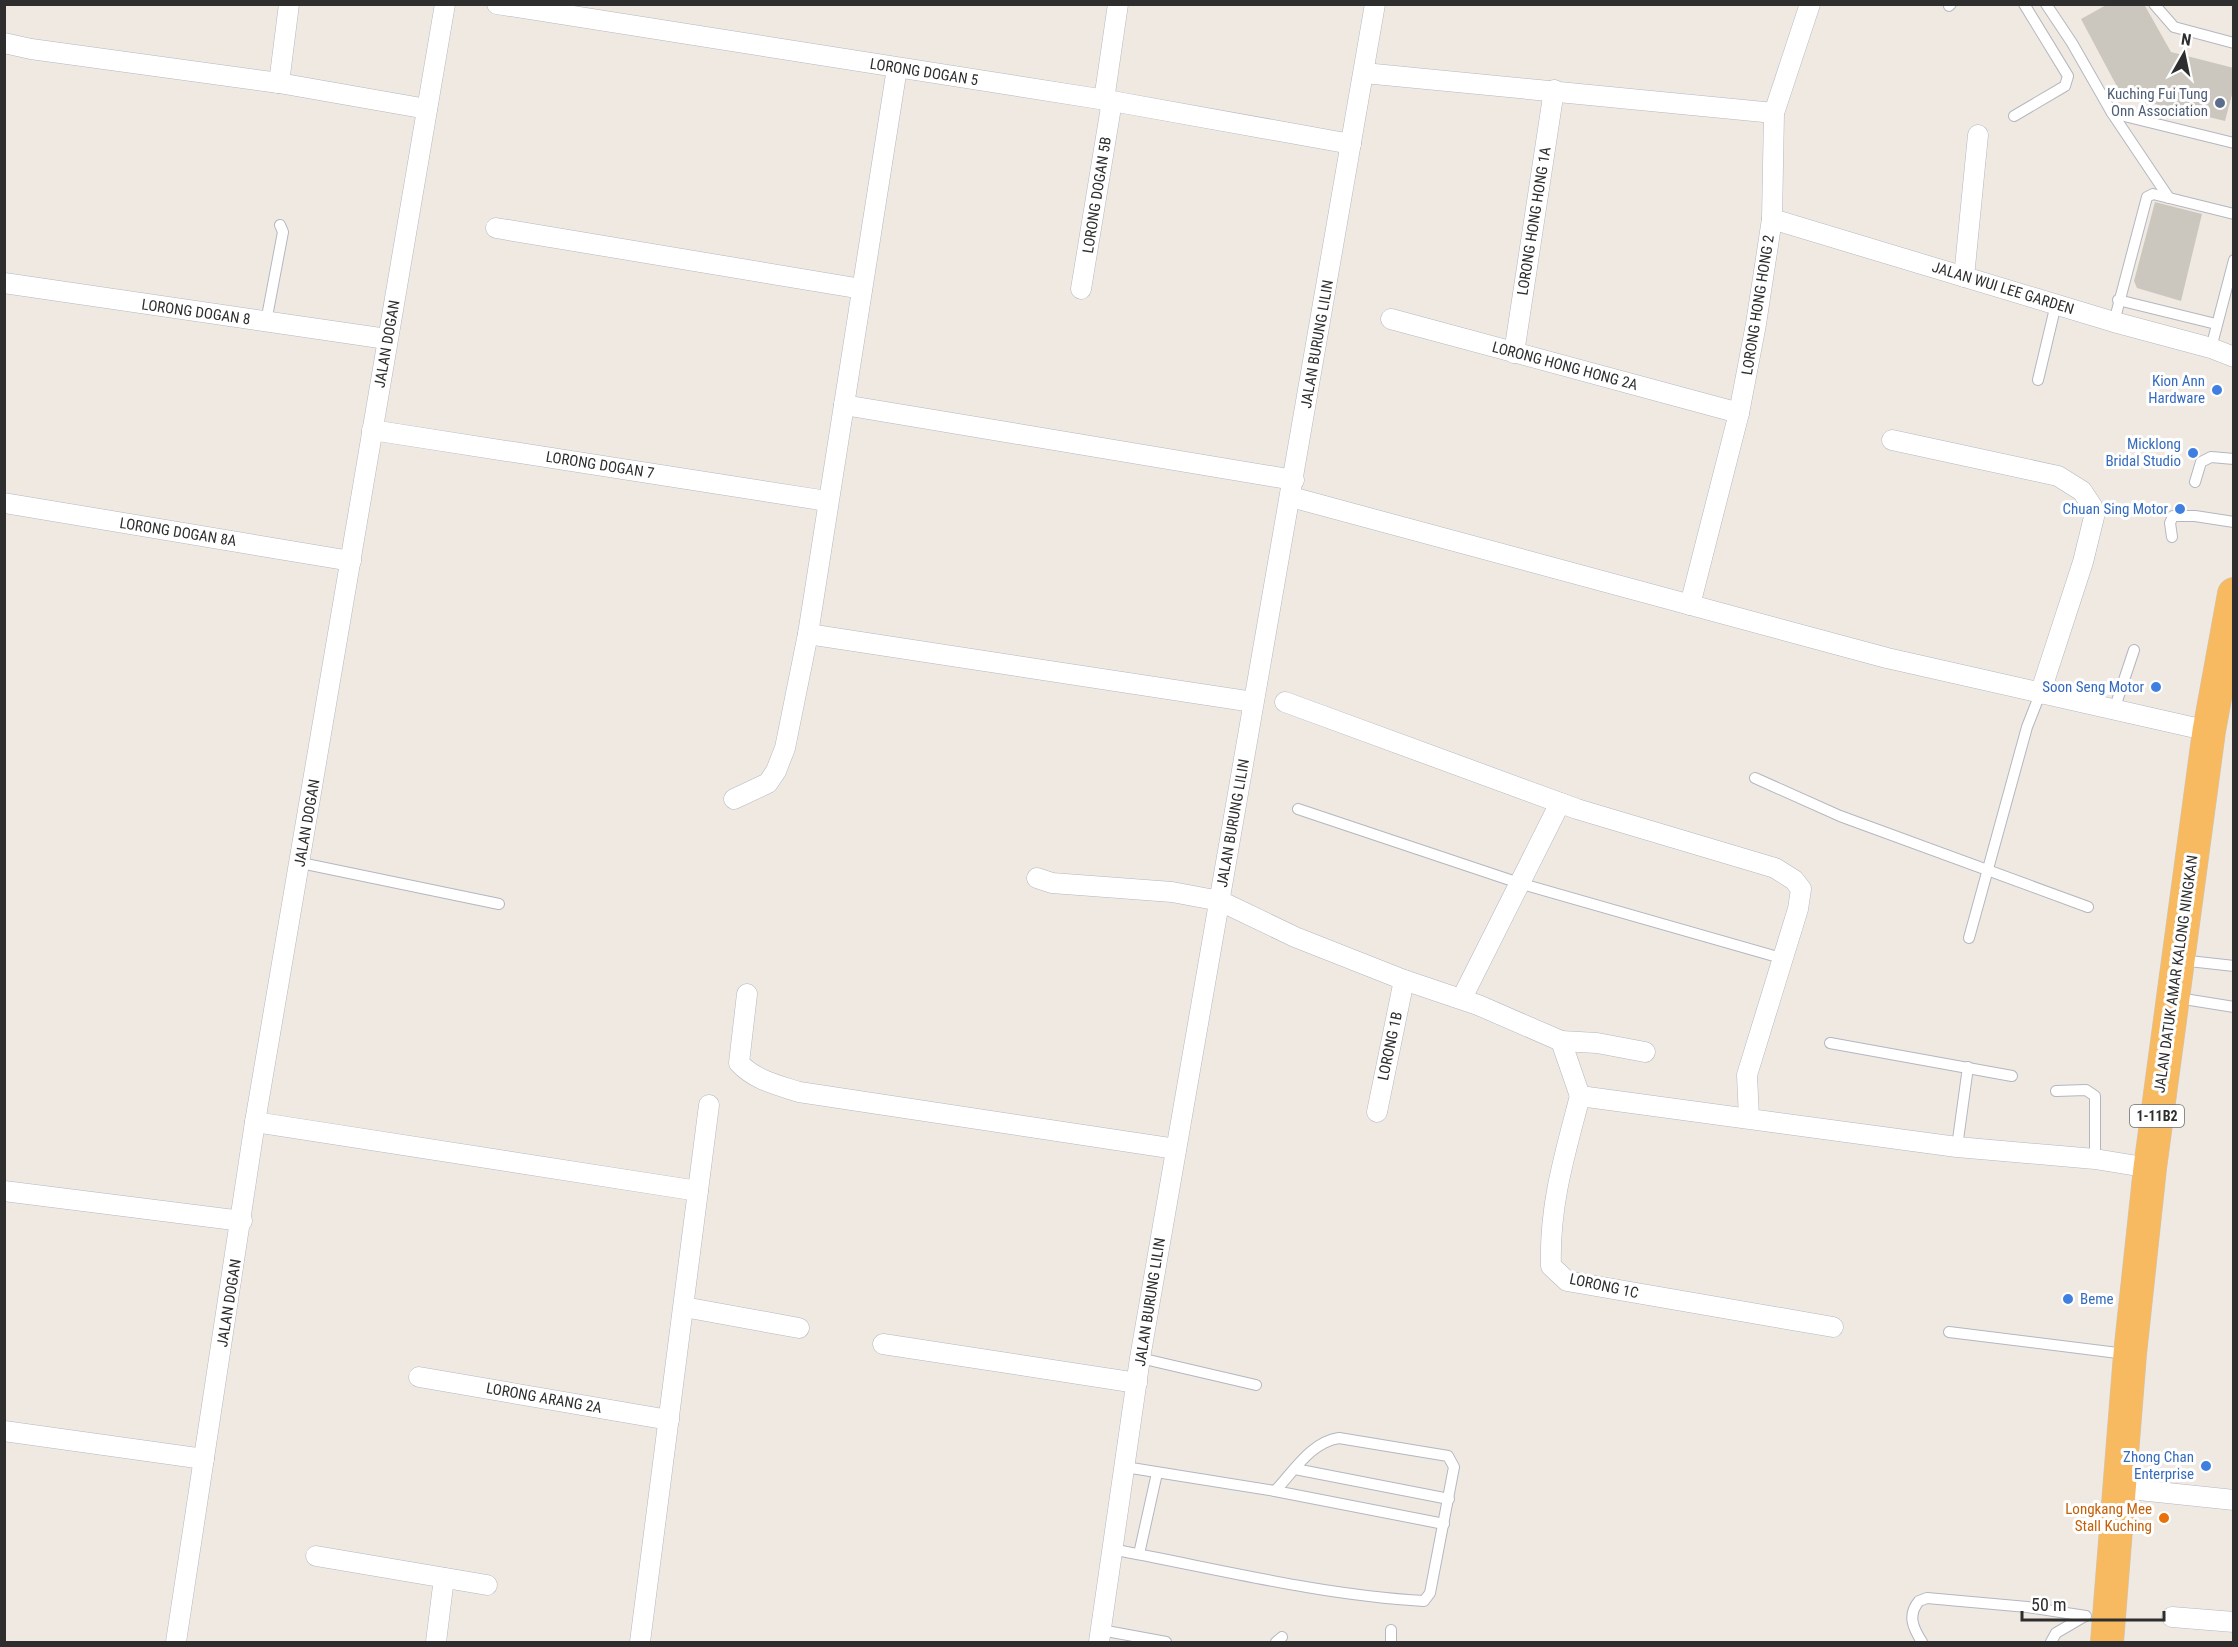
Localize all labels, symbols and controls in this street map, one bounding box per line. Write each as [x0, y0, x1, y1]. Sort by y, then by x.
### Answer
north arrow [2154, 24, 2214, 84]
text: N [2180, 30, 2193, 50]
street label: LORONG DOGAN 5 [869, 55, 979, 89]
place label: Kuching Fui Tung Onn Association [2107, 85, 2208, 120]
marker: Kuching Fui Tung Onn Association [2213, 96, 2227, 110]
street label: LORONG DOGAN 5B [1079, 135, 1115, 255]
street label: LORONG HONG HONG 1A [1513, 145, 1555, 297]
street label: LORONG HONG HONG 2 [1738, 234, 1778, 376]
street label: JALAN WUI LEE GARDEN [1930, 258, 2076, 318]
street label: JALAN BURUNG LILIN [1297, 278, 1337, 410]
street label: LORONG DOGAN 8 [141, 295, 251, 329]
street label: JALAN DOGAN [370, 299, 404, 389]
street label: LORONG HONG HONG 2A [1490, 338, 1640, 394]
place label: Kion Ann Hardware [2148, 372, 2205, 407]
marker: Kion Ann Hardware [2210, 383, 2224, 397]
place label: Micklong Bridal Studio [2105, 435, 2181, 470]
marker: Micklong Bridal Studio [2186, 446, 2200, 460]
street label: LORONG DOGAN 7 [545, 448, 655, 482]
place label: Chuan Sing Motor [2063, 500, 2168, 518]
marker: Chuan Sing Motor [2173, 502, 2187, 516]
street label: LORONG DOGAN 8A [118, 514, 238, 550]
place label: Soon Seng Motor [2042, 678, 2144, 696]
marker: Soon Seng Motor [2149, 680, 2163, 694]
street label: JALAN BURUNG LILIN [1213, 757, 1253, 889]
street label: JALAN DOGAN [290, 778, 324, 868]
street label: JALAN DATUK AMAR KALONG NINGKAN [2150, 854, 2202, 1094]
street label: LORONG 1B [1374, 1010, 1406, 1082]
road number: 1-11B2 [2130, 1105, 2184, 1127]
street label: JALAN BURUNG LILIN [1131, 1236, 1169, 1368]
street label: JALAN DOGAN [213, 1258, 245, 1348]
street label: LORONG 1C [1568, 1270, 1640, 1302]
place label: Beme [2080, 1290, 2114, 1308]
marker: Beme [2061, 1292, 2075, 1306]
street label: LORONG ARANG 2A [485, 1379, 604, 1417]
place label: Zhong Chan Enterprise [2123, 1448, 2194, 1483]
marker: Zhong Chan Enterprise [2199, 1459, 2213, 1473]
place label: Longkang Mee Stall Kuching [2065, 1500, 2152, 1535]
marker: Longkang Mee Stall Kuching [2157, 1511, 2171, 1525]
scale bar [2022, 1584, 2164, 1622]
text: 50 m [2031, 1594, 2066, 1615]

